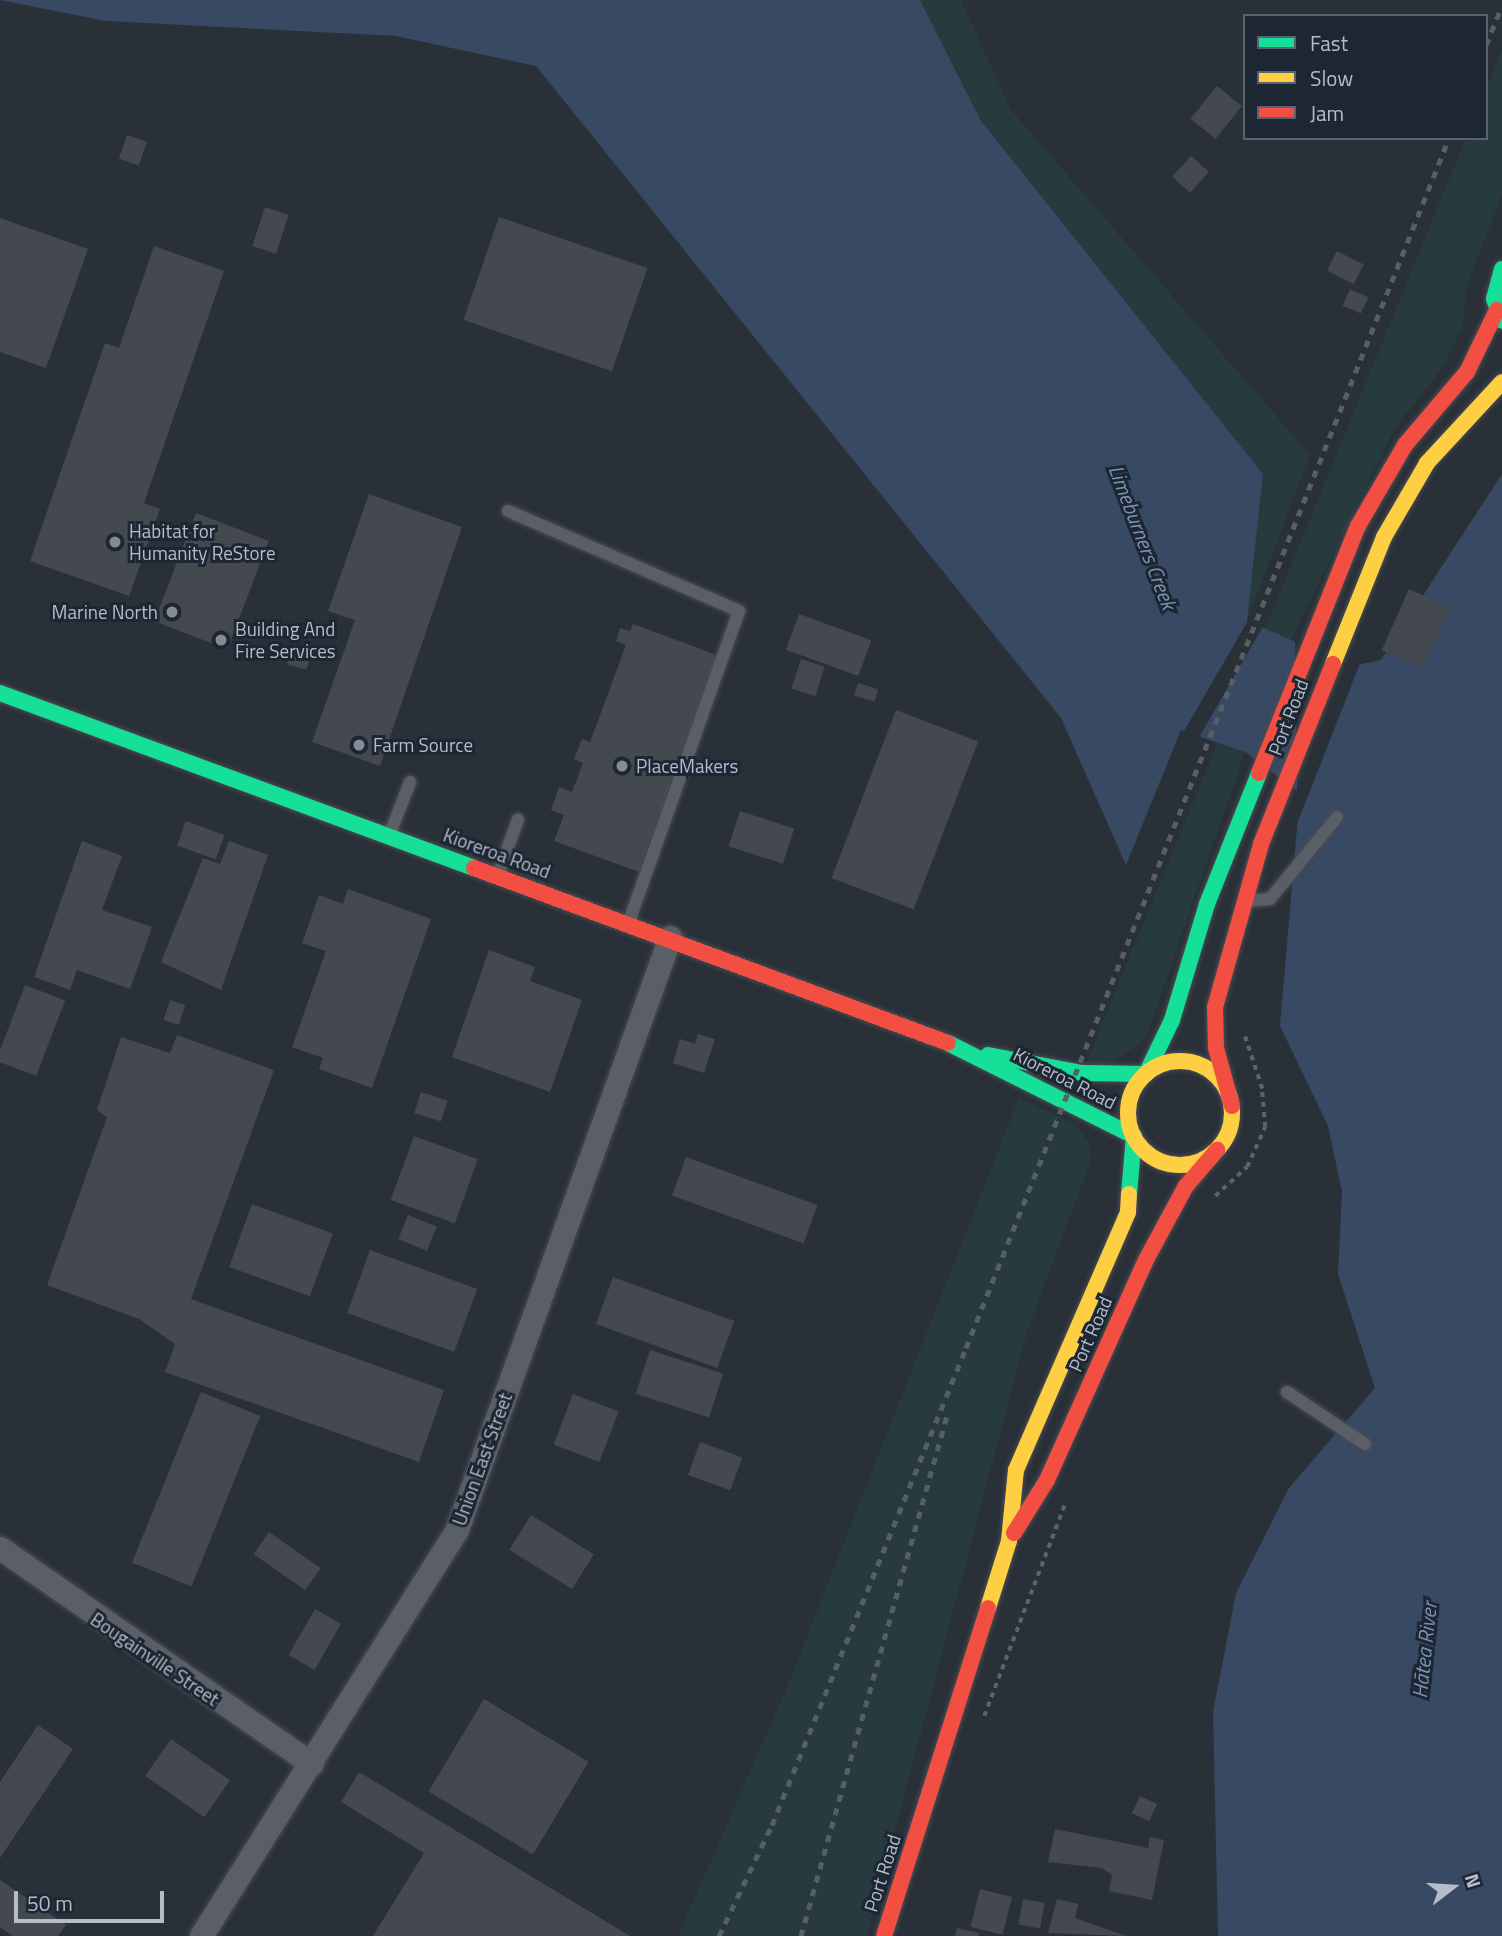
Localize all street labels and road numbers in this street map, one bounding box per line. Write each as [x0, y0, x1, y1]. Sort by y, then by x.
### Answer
street label: Port Road [1263, 676, 1313, 758]
street label: Kioreroa Road [440, 823, 554, 883]
street label: Kioreroa Road [1010, 1042, 1120, 1114]
street label: Port Road [1063, 1293, 1117, 1375]
street label: Union East Street [447, 1389, 517, 1529]
street label: Bougainville Street [86, 1608, 224, 1710]
street label: Port Road [859, 1832, 905, 1914]

